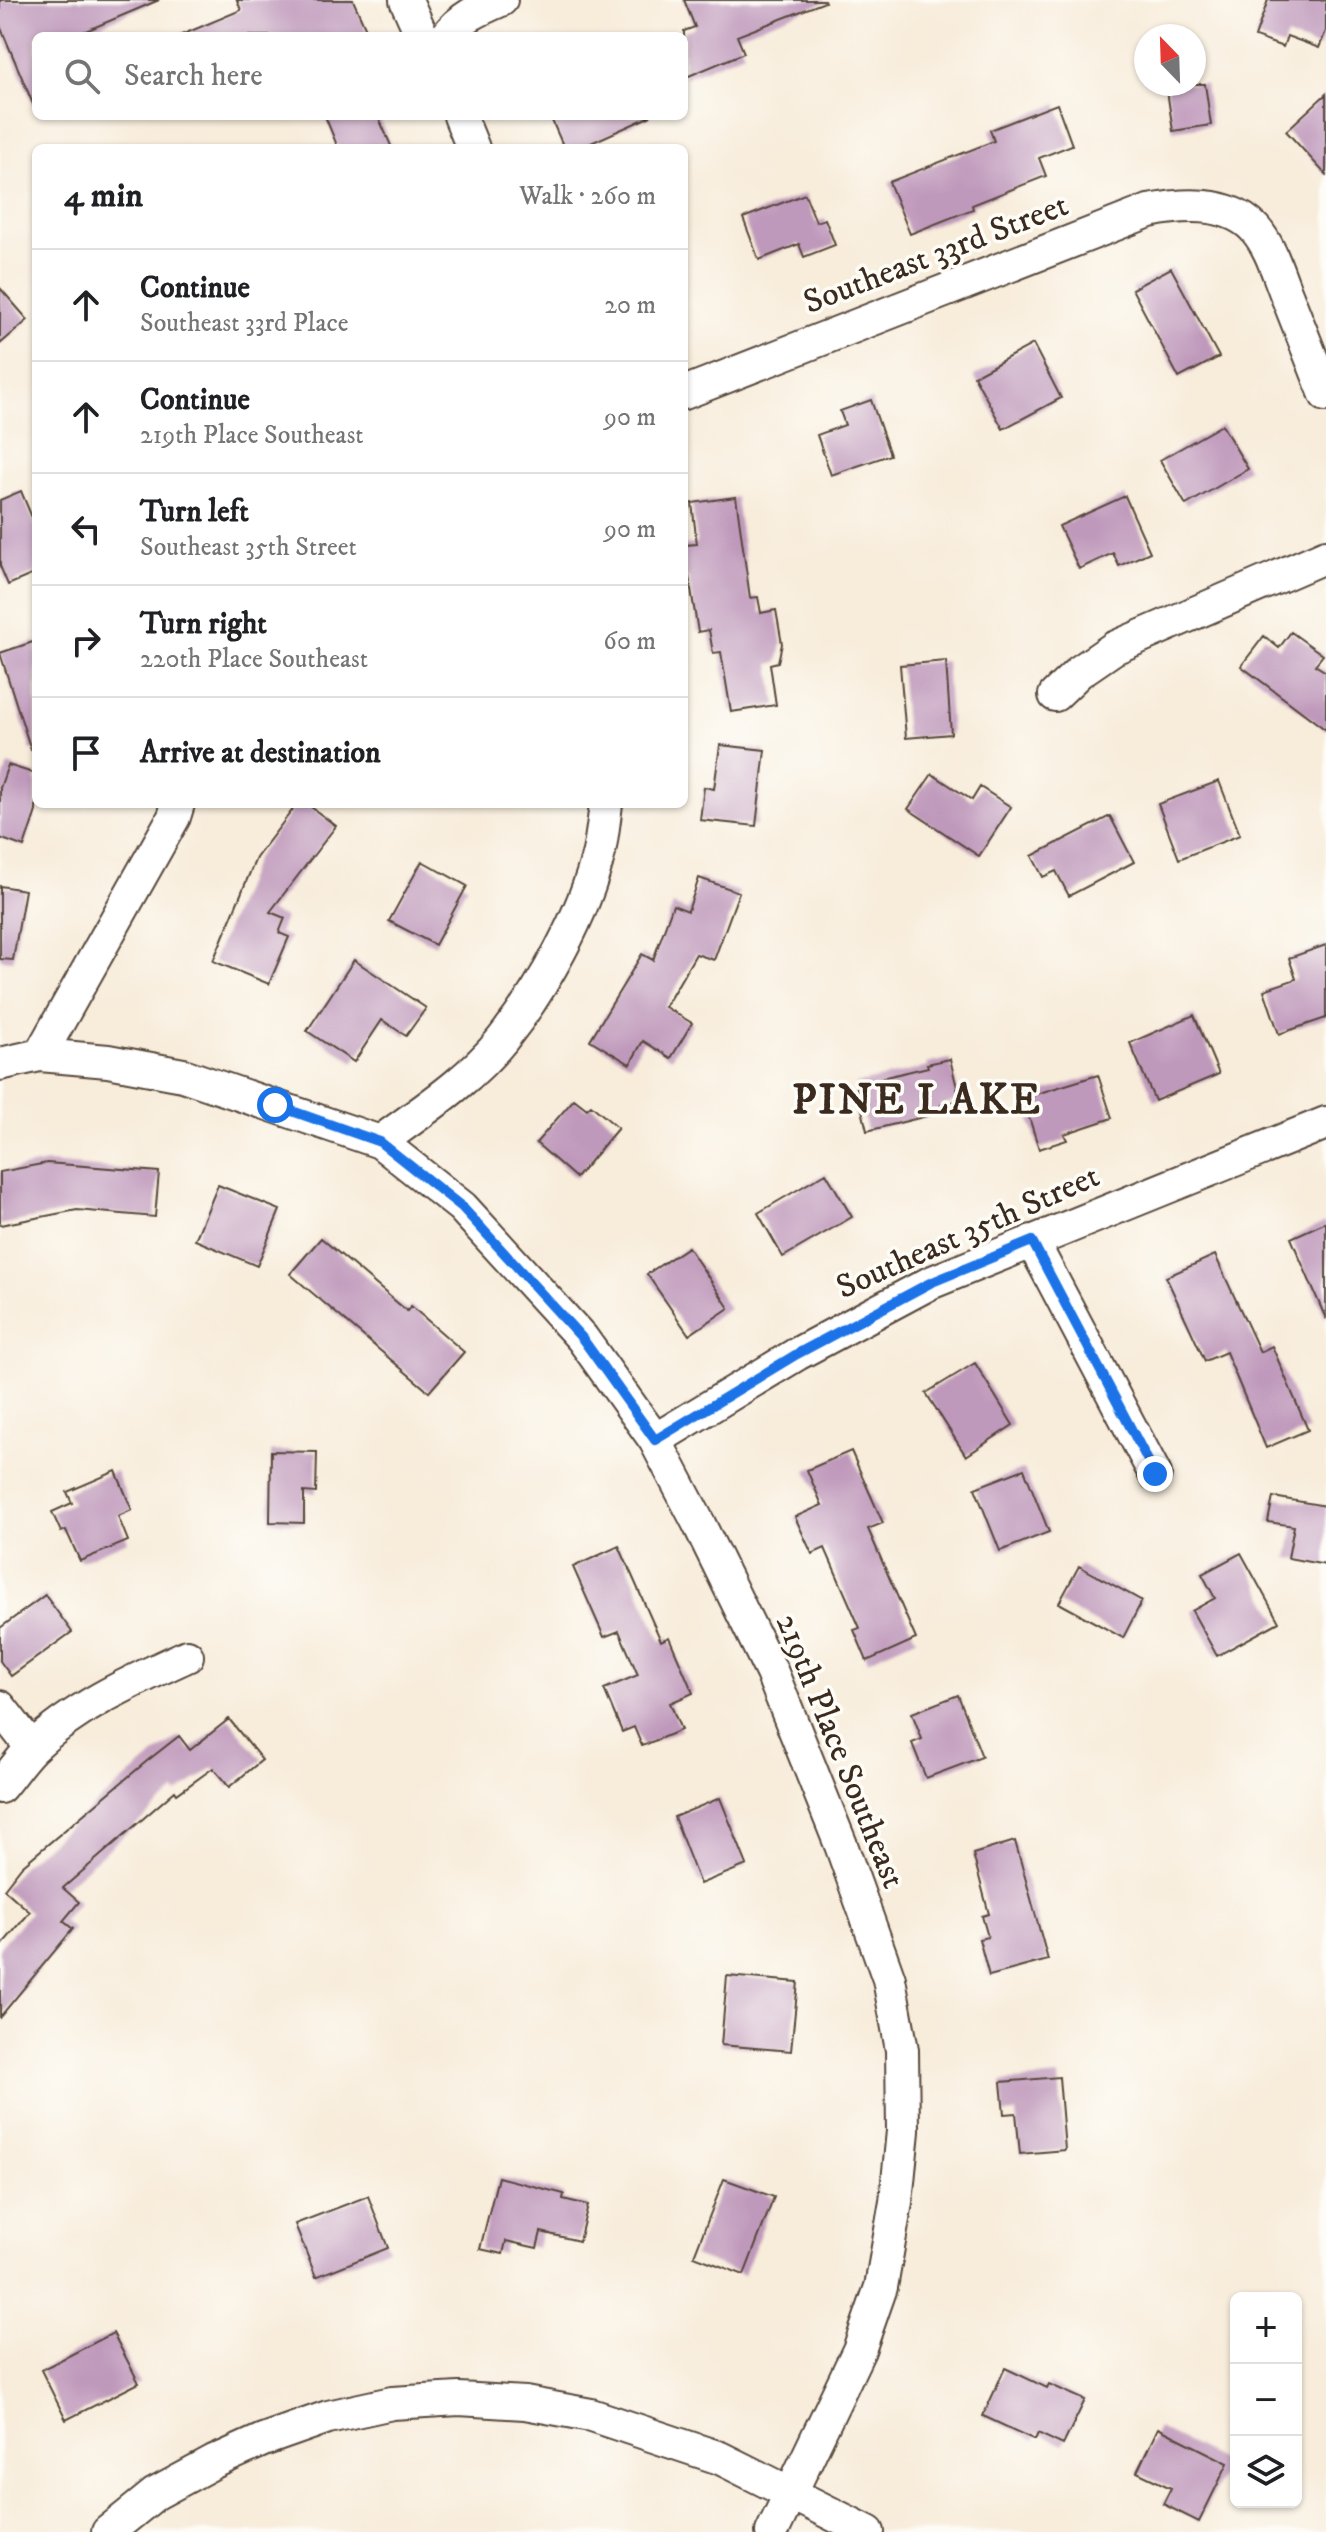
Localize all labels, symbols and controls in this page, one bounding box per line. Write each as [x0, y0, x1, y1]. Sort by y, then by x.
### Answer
north arrow [1134, 24, 1206, 96]
search box [32, 32, 688, 120]
icon: search [60, 54, 104, 98]
text: Search here [124, 58, 263, 95]
text: 4 min [64, 175, 143, 217]
text: Walk · 260 m [519, 180, 656, 213]
street label: Southeast 33rd Street [798, 184, 1074, 324]
text: Continue [140, 270, 250, 307]
icon: ahead [64, 283, 108, 327]
text: 20 m [604, 289, 656, 322]
text: Southeast 33rd Place [140, 307, 348, 340]
text: Continue [140, 382, 250, 419]
icon: ahead [64, 395, 108, 439]
text: 90 m [604, 401, 656, 434]
text: 219th Place Southeast [140, 419, 364, 452]
text: Turn left [140, 494, 249, 531]
icon: left [64, 507, 108, 551]
text: 90 m [604, 513, 656, 546]
text: Southeast 35th Street [140, 531, 357, 564]
text: Turn right [140, 606, 267, 643]
icon: right [64, 619, 108, 663]
text: 60 m [603, 625, 656, 658]
text: 220th Place Southeast [140, 643, 368, 676]
icon: arrive [64, 731, 108, 775]
text: Arrive at destination [140, 735, 381, 772]
district label: PINE LAKE [792, 1075, 1042, 1127]
route start [257, 1087, 293, 1123]
street label: Southeast 35th Street [830, 1155, 1106, 1309]
route end [1137, 1456, 1173, 1492]
street label: 219th Place Southeast [766, 1608, 914, 1895]
map controls [1230, 2292, 1302, 2508]
button: + [1230, 2292, 1302, 2364]
button: − [1230, 2364, 1302, 2436]
button: layers [1230, 2436, 1302, 2508]

